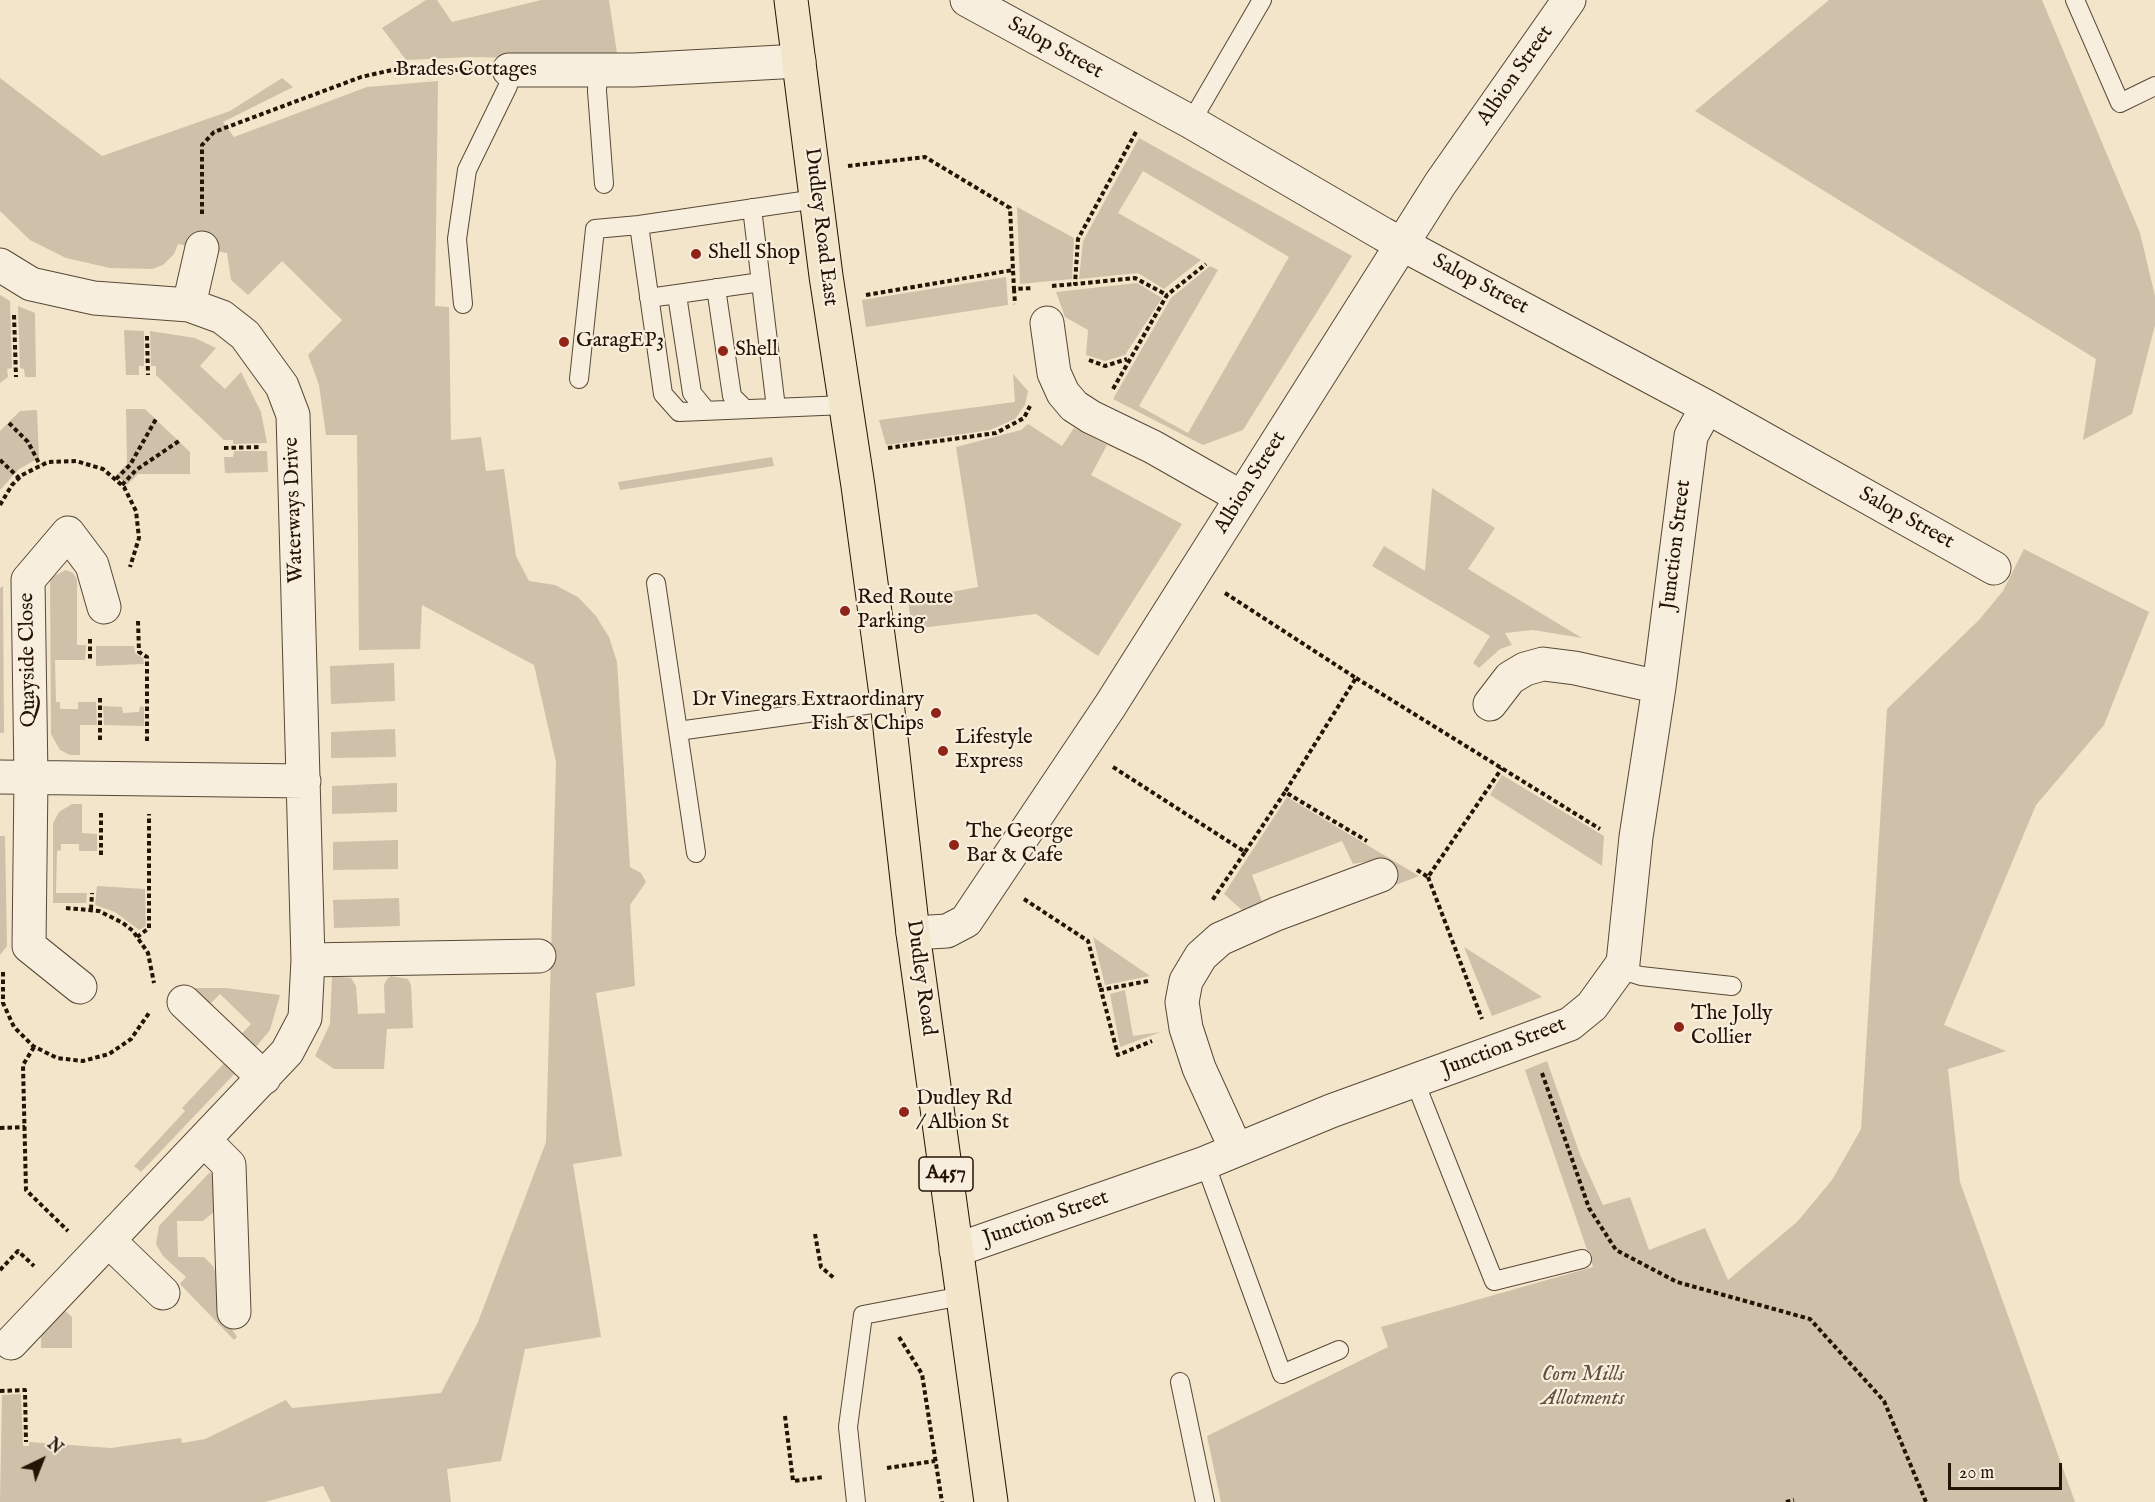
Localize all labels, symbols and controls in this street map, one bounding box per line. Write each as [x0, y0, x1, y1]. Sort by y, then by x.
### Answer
street label: Salop Street [1003, 13, 1107, 85]
street label: Albion Street [1472, 21, 1560, 131]
street label: Brades Cottages [395, 58, 537, 84]
street label: Dudley Road East [798, 146, 842, 308]
place label: Shell Shop [708, 241, 800, 267]
marker: Shell Shop [689, 247, 703, 261]
street label: Salop Street [1428, 249, 1532, 321]
place label: GaragEP3 [576, 329, 664, 355]
marker: GaragEP3 [557, 335, 571, 349]
place label: Shell [735, 338, 778, 364]
marker: Shell [716, 344, 730, 358]
street label: Albion Street [1210, 427, 1292, 539]
street label: Waterways Drive [280, 436, 310, 584]
street label: Junction Street [1657, 478, 1697, 612]
street label: Salop Street [1854, 483, 1958, 555]
place label: Red Route Parking [857, 586, 953, 636]
street label: Quayside Close [15, 592, 43, 728]
marker: Red Route Parking [838, 604, 852, 618]
place label: Dr Vinegars Extraordinary Fish & Chips [692, 688, 924, 738]
marker: Dr Vinegars Extraordinary Fish & Chips [929, 706, 943, 720]
place label: Lifestyle Express [955, 726, 1033, 776]
marker: Lifestyle Express [936, 744, 950, 758]
place label: The George Bar & Cafe [966, 820, 1073, 870]
marker: The George Bar & Cafe [947, 838, 961, 852]
street label: Dudley Road [899, 919, 941, 1037]
place label: The Jolly Collier [1691, 1002, 1773, 1052]
street label: Junction Street [1438, 1013, 1570, 1083]
marker: The Jolly Collier [1672, 1020, 1686, 1034]
place label: Dudley Rd / Albion St [916, 1087, 1012, 1137]
marker: Dudley Rd / Albion St [897, 1105, 911, 1119]
road number: A457 [919, 1157, 973, 1191]
street label: Junction Street [980, 1186, 1112, 1252]
park label: Corn Mills Allotments [1542, 1363, 1624, 1413]
north arrow [12, 1430, 72, 1490]
text: N [42, 1435, 66, 1459]
scale bar [1951, 1451, 2065, 1489]
text: 20 m [1959, 1462, 1994, 1485]

